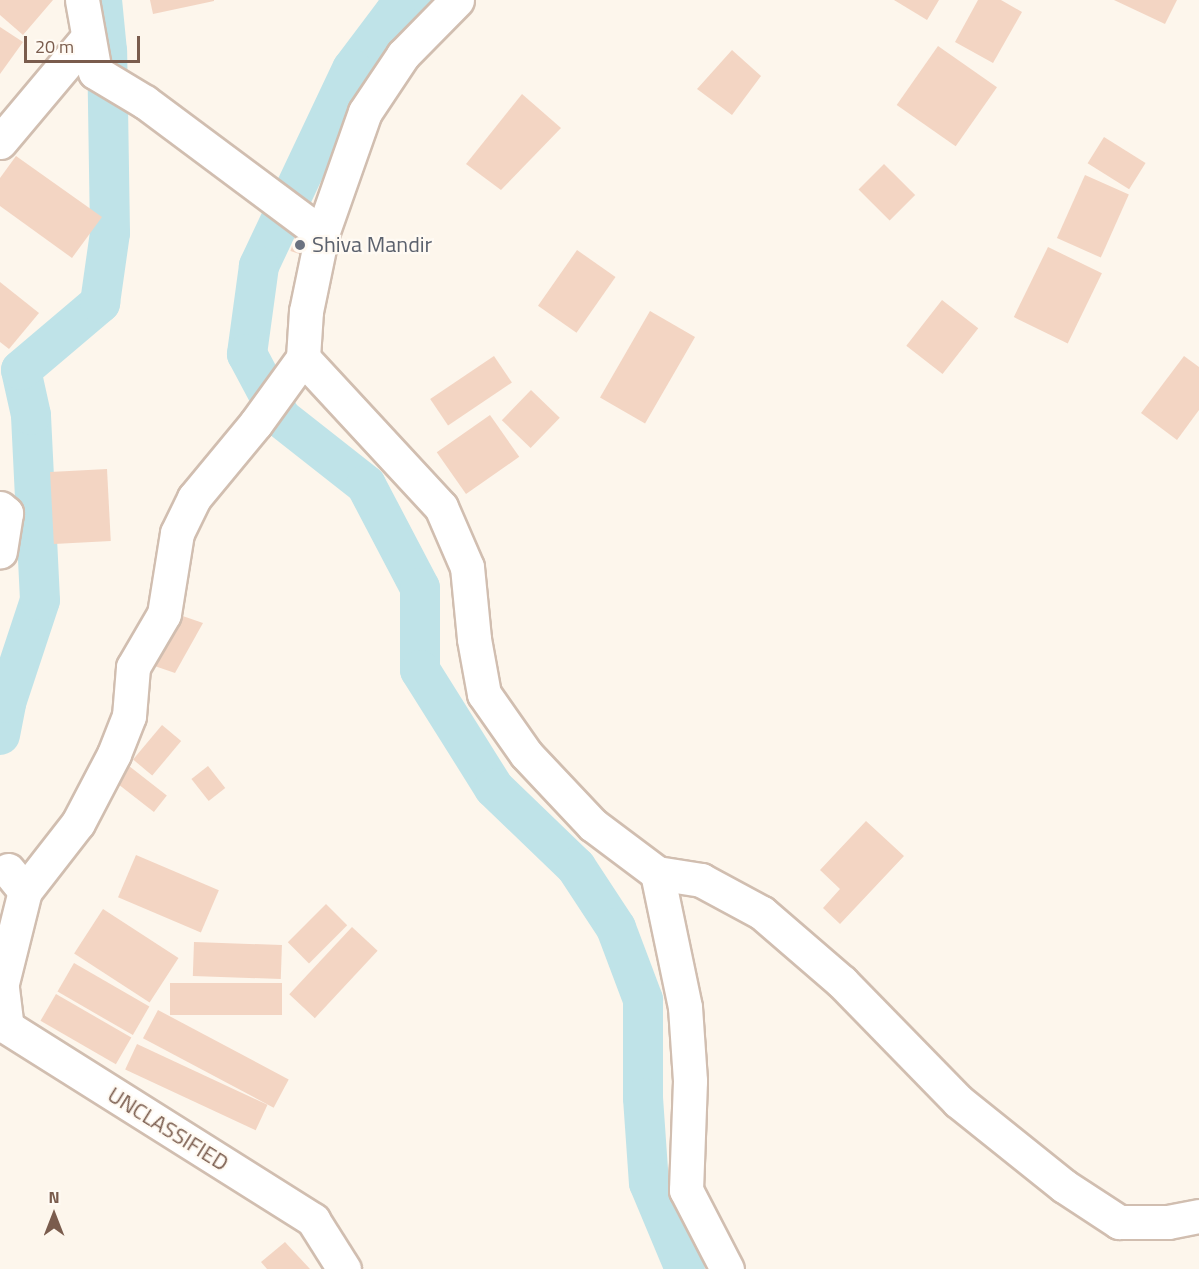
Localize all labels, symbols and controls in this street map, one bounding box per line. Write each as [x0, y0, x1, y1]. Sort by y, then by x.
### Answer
scale bar [27, 24, 142, 62]
text: 20 m [35, 33, 74, 60]
place label: Shiva Mandir [312, 232, 432, 258]
marker: Shiva Mandir [293, 238, 307, 252]
street label: UNCLASSIFIED [103, 1081, 233, 1177]
north arrow [24, 1185, 84, 1245]
text: N [48, 1185, 60, 1209]

